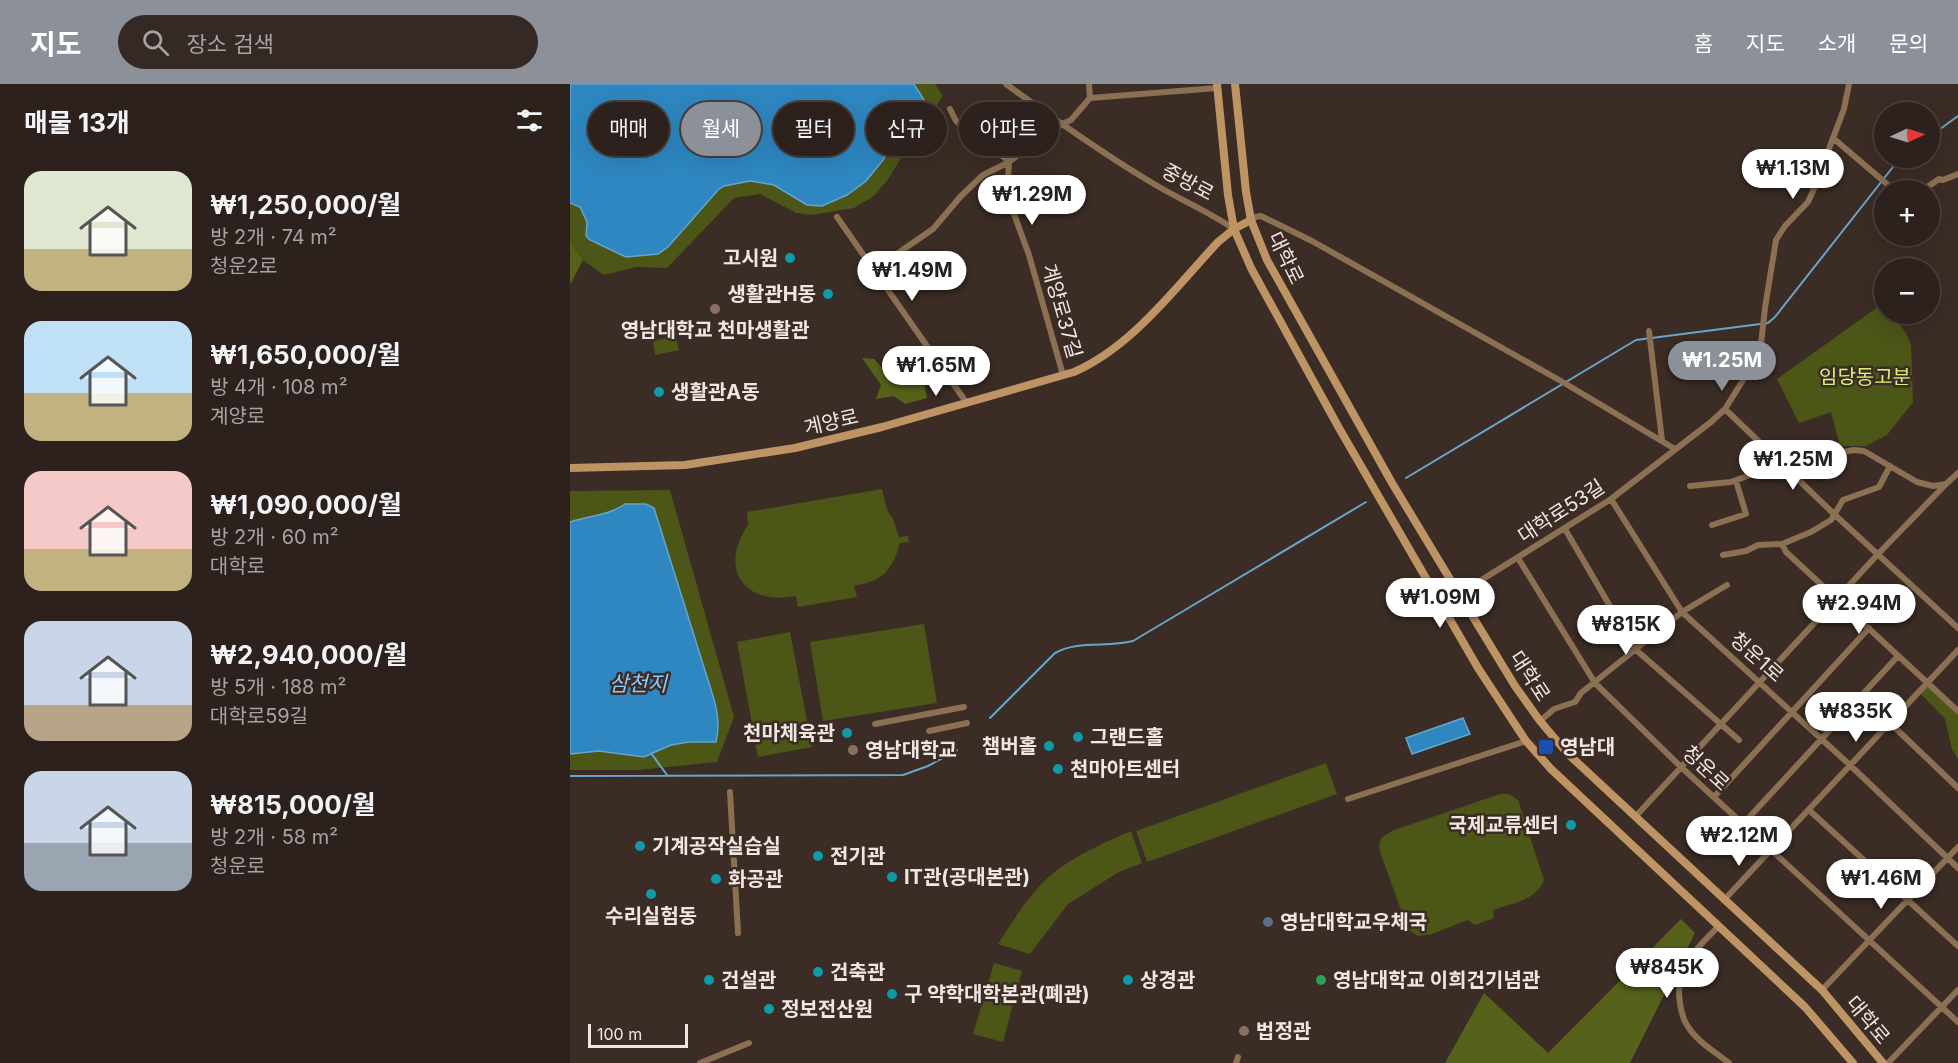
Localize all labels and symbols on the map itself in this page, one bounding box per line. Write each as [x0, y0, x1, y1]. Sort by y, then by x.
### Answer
north arrow [1874, 102, 1940, 168]
pin: ₩1.13M [1744, 149, 1842, 200]
street label: 중방로 [1158, 158, 1218, 206]
pin: ₩1.29M [983, 175, 1081, 226]
street label: 대학로 [1263, 228, 1309, 288]
place label: 고시원 [723, 246, 778, 270]
marker: 고시원 [783, 251, 797, 265]
pin: ₩1.49M [863, 251, 961, 302]
street label: 계양로37길 [1037, 261, 1087, 361]
place label: 생활관H동 [727, 282, 816, 306]
marker: 생활관H동 [821, 287, 835, 301]
marker: 영남대학교 천마생활관 [708, 302, 722, 316]
place label: 영남대학교 천마생활관 [621, 318, 810, 342]
pin: ₩1.25M [1673, 341, 1771, 392]
pin: ₩1.65M [887, 346, 985, 397]
park label: 임당동고분 [1819, 365, 1911, 389]
place label: 생활관A동 [671, 380, 760, 404]
marker: 생활관A동 [652, 385, 666, 399]
street label: 계양로 [801, 404, 861, 440]
pin: ₩1.25M [1744, 440, 1842, 491]
street label: 대학로53길 [1513, 474, 1609, 548]
pin: ₩1.09M [1391, 578, 1489, 629]
pin: ₩2.94M [1810, 584, 1908, 635]
pin: ₩815K [1584, 605, 1668, 656]
street label: 청운1로 [1725, 627, 1789, 687]
street label: 대학로 [1505, 646, 1555, 706]
water label: 삼천지 [609, 671, 669, 696]
pin: ₩835K [1814, 692, 1898, 743]
place label: 천마체육관 [743, 721, 836, 745]
place label: 그랜드홀 [1090, 725, 1164, 749]
marker: 천마체육관 [840, 726, 854, 740]
marker: 그랜드홀 [1071, 730, 1085, 744]
place label: 챔버홀 [982, 734, 1037, 758]
place label: 영남대 [1560, 735, 1615, 759]
place label: 영남대학교 [865, 738, 957, 762]
marker: 영남대 [1537, 738, 1555, 756]
marker: 챔버홀 [1042, 739, 1056, 753]
street label: 청운로 [1678, 740, 1734, 796]
marker: 영남대학교 [846, 743, 860, 757]
place label: 천마아트센터 [1070, 757, 1180, 781]
marker: 천마아트센터 [1051, 762, 1065, 776]
place label: 국제교류센터 [1449, 813, 1559, 837]
pin: ₩2.12M [1690, 816, 1788, 867]
marker: 국제교류센터 [1564, 818, 1578, 832]
place label: 기계공작실습실 [652, 834, 781, 858]
marker: 기계공작실습실 [633, 839, 647, 853]
place label: 전기관 [830, 844, 886, 868]
marker: 전기관 [811, 849, 825, 863]
pin: ₩1.46M [1832, 859, 1930, 910]
place label: IT관(공대본관) [904, 865, 1030, 889]
place label: 화공관 [728, 867, 784, 891]
marker: IT관(공대본관) [885, 870, 899, 884]
marker: 화공관 [709, 872, 723, 886]
marker: 수리실험동 [644, 887, 658, 901]
place label: 수리실험동 [605, 904, 697, 928]
place label: 영남대학교우체국 [1280, 910, 1427, 934]
marker: 영남대학교우체국 [1261, 915, 1275, 929]
pin: ₩845K [1625, 948, 1709, 999]
place label: 건축관 [830, 960, 886, 984]
marker: 건축관 [811, 965, 825, 979]
place label: 건설관 [721, 968, 777, 992]
place label: 상경관 [1140, 968, 1196, 992]
place label: 영남대학교 이희건기념관 [1333, 968, 1541, 992]
marker: 건설관 [702, 973, 716, 987]
marker: 상경관 [1121, 973, 1135, 987]
marker: 영남대학교 이희건기념관 [1314, 973, 1328, 987]
place label: 구 약학대학본관(폐관) [904, 982, 1089, 1006]
marker: 구 약학대학본관(폐관) [885, 987, 899, 1001]
street label: 대학로 [1841, 991, 1895, 1049]
place label: 정보전산원 [781, 997, 873, 1021]
marker: 정보전산원 [762, 1002, 776, 1016]
place label: 법정관 [1256, 1019, 1312, 1043]
scale bar [588, 1021, 688, 1048]
marker: 법정관 [1237, 1024, 1251, 1038]

